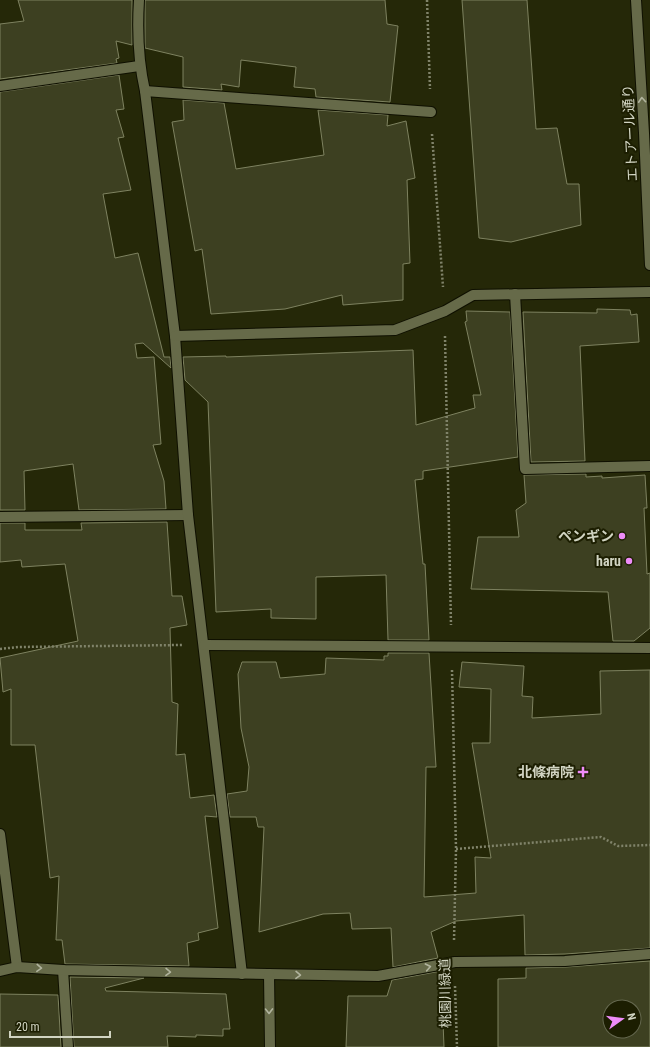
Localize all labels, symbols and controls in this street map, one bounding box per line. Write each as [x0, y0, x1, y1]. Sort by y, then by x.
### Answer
street label: エトアール通り [619, 84, 641, 182]
one-way arrow [638, 97, 647, 103]
place label: ペンギン [558, 528, 614, 544]
marker: ペンギン [617, 531, 627, 541]
place label: haru [596, 553, 621, 569]
marker: haru [624, 556, 634, 566]
place label: 北條病院 [518, 764, 574, 780]
marker: 北條病院 [577, 766, 589, 778]
street label: 桃園川緑道 [436, 958, 454, 1028]
one-way arrow [424, 963, 431, 971]
one-way arrow [36, 964, 42, 973]
one-way arrow [165, 968, 171, 976]
one-way arrow [295, 971, 301, 979]
north arrow [602, 999, 642, 1039]
one-way arrow [265, 1008, 273, 1014]
text: N [624, 1012, 638, 1022]
scale bar [10, 1013, 110, 1039]
text: 20 m [16, 1020, 40, 1034]

